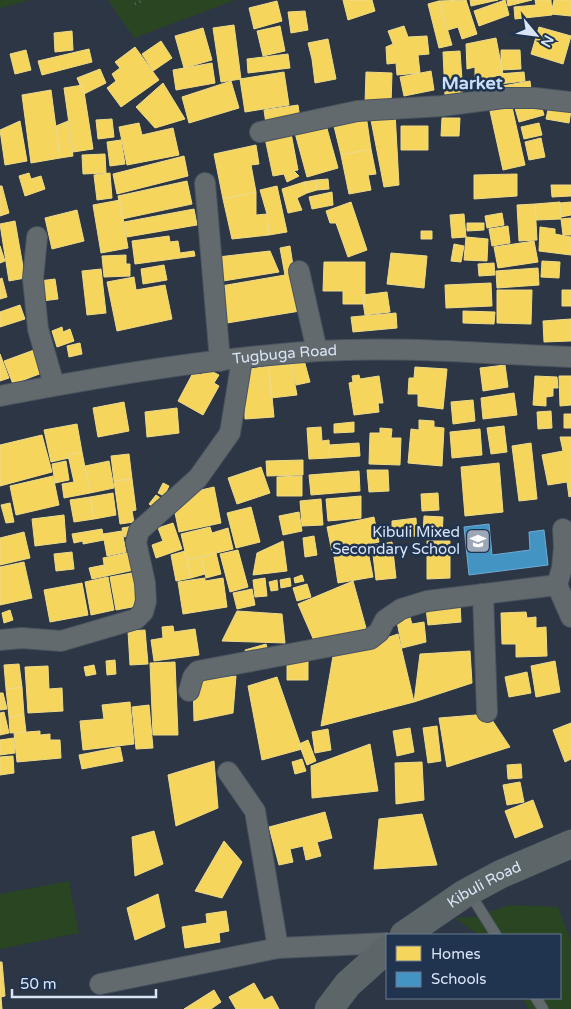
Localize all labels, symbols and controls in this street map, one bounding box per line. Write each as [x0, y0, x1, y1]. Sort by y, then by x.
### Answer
north arrow [511, 10, 561, 60]
text: N [537, 32, 557, 50]
district label: Market [441, 72, 503, 94]
street label: Tugbuga Road [231, 341, 337, 368]
place label: Kibuli Mixed Secondary School [332, 523, 460, 558]
school or university icon: Kibuli Mixed Secondary School [465, 528, 491, 554]
street label: Kibuli Road [444, 857, 524, 912]
legend [386, 934, 561, 999]
text: Homes [431, 945, 481, 963]
scale bar [12, 966, 156, 998]
text: Schools [431, 970, 487, 988]
text: 50 m [20, 975, 57, 993]

